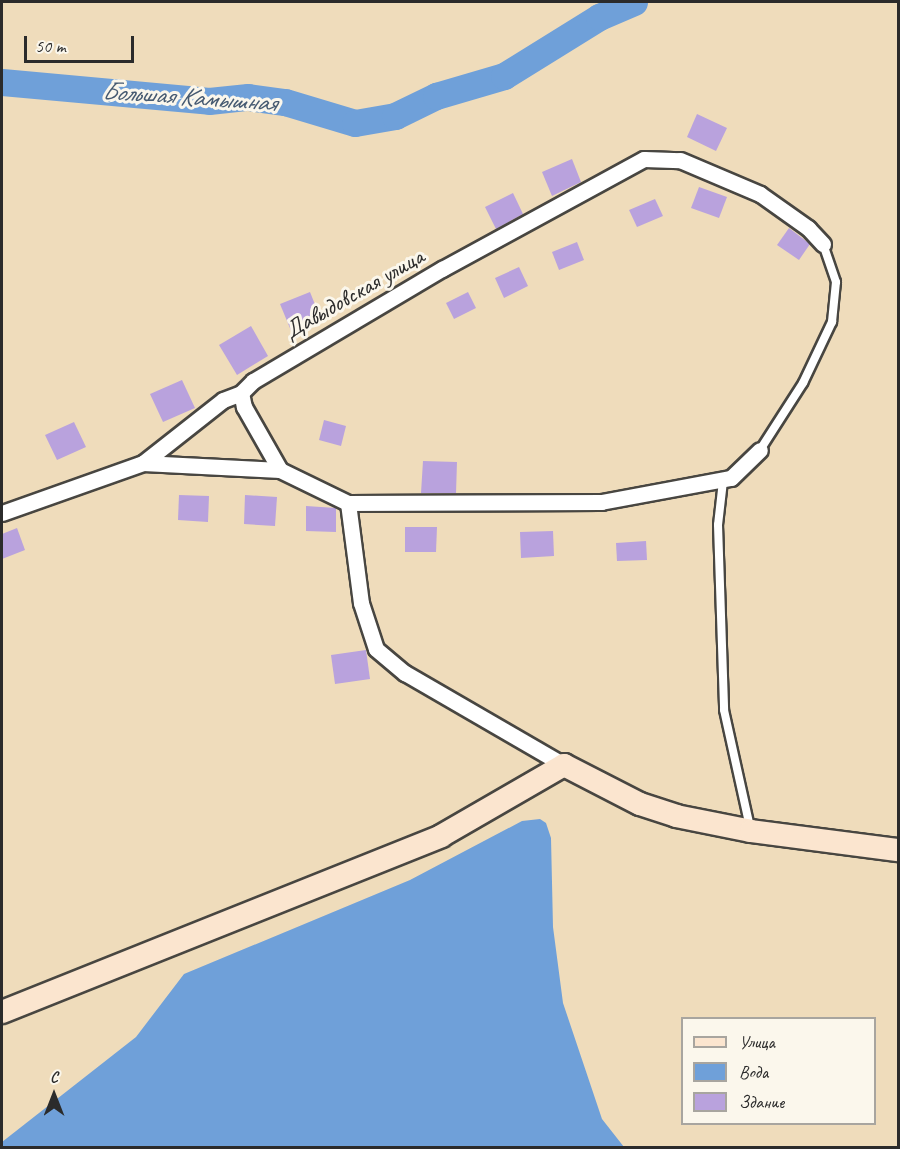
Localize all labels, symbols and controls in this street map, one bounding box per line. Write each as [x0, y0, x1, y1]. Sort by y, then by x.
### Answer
scale bar [27, 24, 136, 62]
text: 50 m [35, 35, 66, 57]
water label: Большая Камышная [101, 75, 277, 119]
street label: Давыдовская улица [278, 242, 430, 346]
legend [681, 1017, 876, 1125]
text: Улица [739, 1031, 775, 1053]
text: Вода [739, 1061, 768, 1083]
north arrow [24, 1065, 84, 1125]
text: С [50, 1067, 58, 1087]
text: Здание [739, 1091, 784, 1113]

